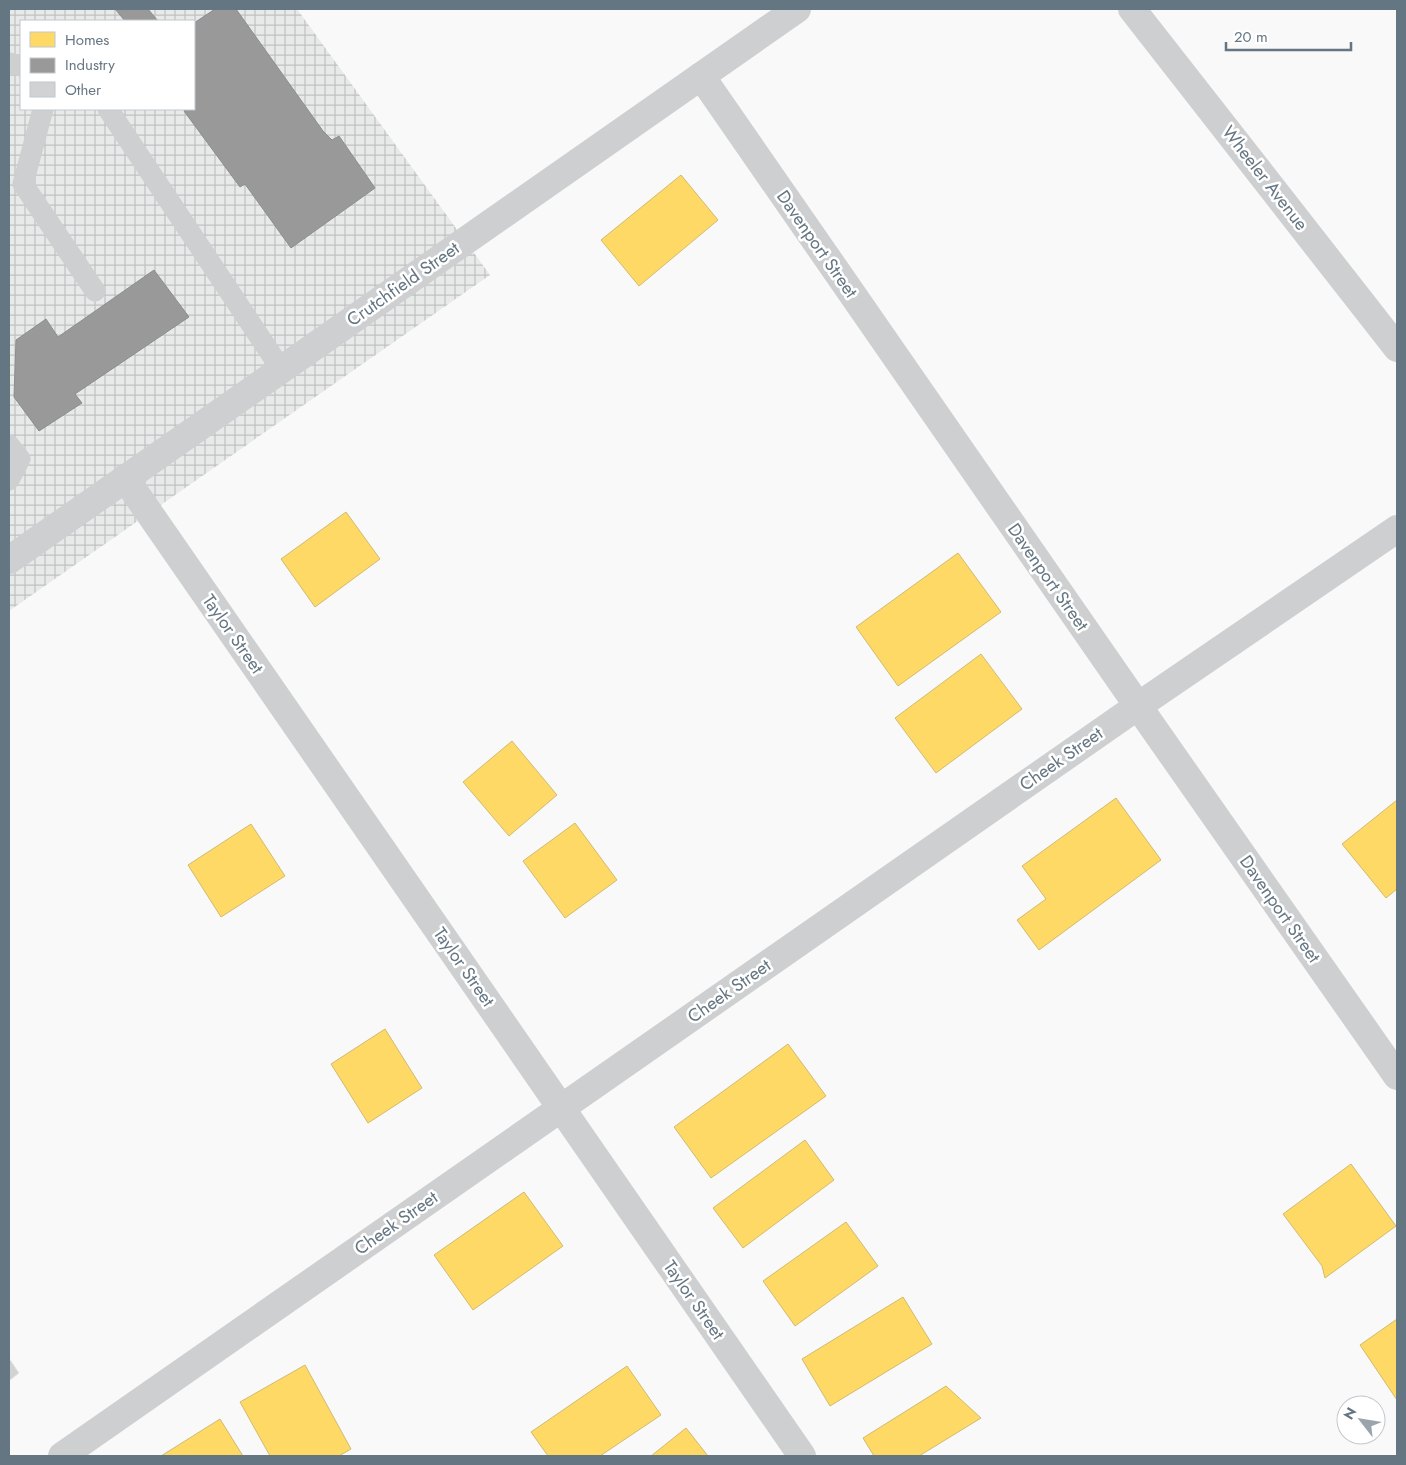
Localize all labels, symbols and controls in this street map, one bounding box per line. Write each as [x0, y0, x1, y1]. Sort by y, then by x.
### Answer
legend [20, 20, 195, 110]
scale bar [1226, 20, 1351, 52]
text: 20 m [1234, 26, 1268, 48]
text: Homes [65, 29, 109, 51]
text: Industry [65, 54, 115, 76]
text: Other [65, 79, 102, 101]
street label: Wheeler Avenue [1216, 120, 1314, 236]
street label: Davenport Street [770, 185, 864, 304]
street label: Crutchfield Street [341, 235, 465, 333]
street label: Davenport Street [1001, 518, 1095, 637]
street label: Taylor Street [196, 589, 270, 680]
street label: Cheek Street [1014, 720, 1109, 797]
street label: Davenport Street [1233, 850, 1327, 969]
street label: Taylor Street [427, 922, 501, 1013]
street label: Cheek Street [682, 952, 777, 1029]
street label: Cheek Street [349, 1184, 444, 1261]
street label: Taylor Street [657, 1255, 731, 1346]
north arrow [1336, 1395, 1386, 1445]
text: N [1338, 1403, 1361, 1423]

